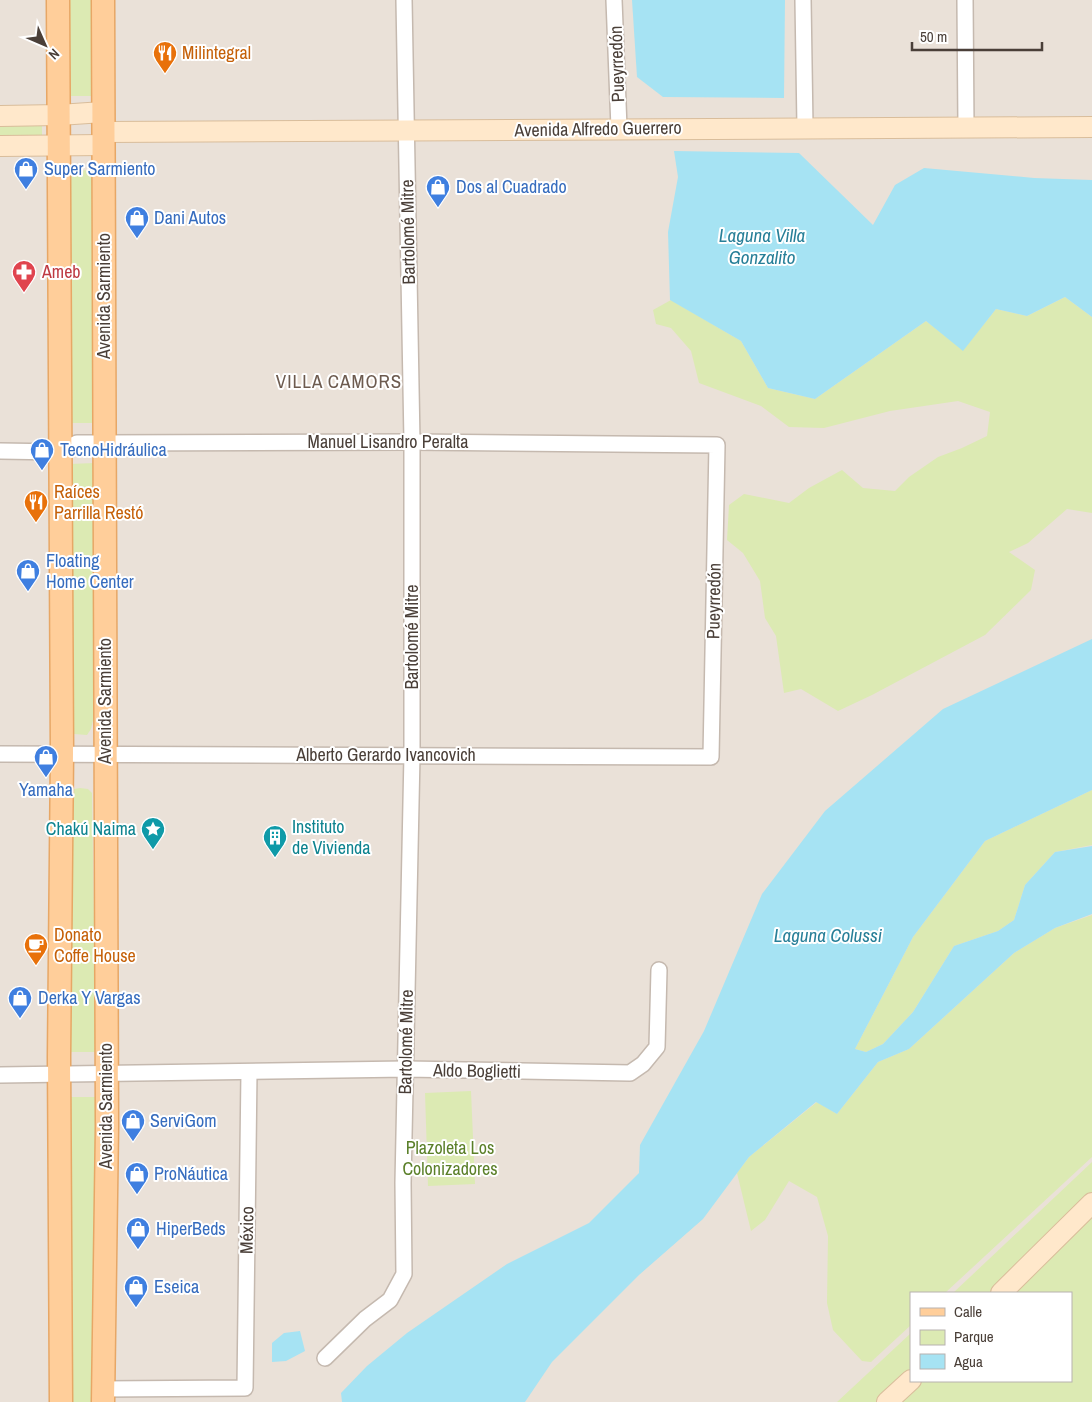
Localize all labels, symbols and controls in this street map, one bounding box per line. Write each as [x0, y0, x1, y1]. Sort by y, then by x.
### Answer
north arrow [20, 20, 70, 70]
scale bar [912, 20, 1042, 52]
street label: Pueyrredón [603, 25, 630, 103]
text: 50 m [920, 26, 947, 47]
restaurant icon: Milintegral [152, 40, 178, 74]
place label: Milintegral [182, 40, 251, 65]
text: N [45, 45, 63, 63]
street label: Avenida Alfredo Guerrero [513, 115, 682, 142]
shop icon: Super Sarmiento [13, 156, 39, 190]
place label: Super Sarmiento [44, 156, 156, 181]
shop icon: Dos al Cuadrado [425, 174, 451, 208]
place label: Dos al Cuadrado [456, 174, 567, 199]
street label: Bartolomé Mitre [394, 179, 421, 285]
shop icon: Dani Autos [124, 205, 150, 239]
place label: Dani Autos [154, 205, 226, 230]
water label: Laguna Villa Gonzalito [719, 222, 805, 270]
street label: Avenida Sarmiento [91, 233, 116, 360]
pharmacy icon: Ameb [11, 259, 37, 293]
place label: Ameb [41, 259, 81, 284]
district label: VILLA CAMORS [276, 368, 402, 394]
street label: Manuel Lisandro Peralta [308, 429, 468, 454]
shop icon: TecnoHidráulica [29, 437, 55, 471]
place label: TecnoHidráulica [60, 437, 167, 462]
place label: Raíces Parrilla Restó [54, 479, 143, 525]
restaurant icon: Raíces Parrilla Restó [23, 489, 49, 523]
place label: Floating Home Center [46, 548, 134, 594]
shop icon: Floating Home Center [15, 558, 41, 592]
street label: Pueyrredón [700, 563, 727, 639]
street label: Bartolomé Mitre [399, 585, 424, 690]
street label: Avenida Sarmiento [92, 638, 117, 765]
street label: Alberto Gerardo Ivancovich [295, 742, 476, 767]
shop icon: Yamaha [33, 744, 59, 778]
place label: Yamaha [19, 777, 73, 802]
place label: Instituto de Vivienda [292, 814, 371, 860]
place label: Chakú Naima [46, 816, 136, 841]
place icon: Chakú Naima [140, 816, 166, 850]
building icon: Instituto de Vivienda [262, 824, 288, 858]
place label: Donato Coffe House [54, 922, 136, 968]
water label: Laguna Colussi [774, 922, 883, 948]
cafe icon: Donato Coffe House [23, 932, 49, 966]
shop icon: Derka Y Vargas [7, 985, 33, 1019]
place label: Derka Y Vargas [38, 985, 141, 1010]
street label: Bartolomé Mitre [392, 989, 419, 1095]
street label: Avenida Sarmiento [93, 1043, 118, 1170]
street label: Aldo Boglietti [432, 1057, 521, 1084]
shop icon: ServiGom [120, 1108, 146, 1142]
place label: ServiGom [150, 1108, 216, 1133]
park label: Plazoleta Los Colonizadores [402, 1135, 498, 1181]
shop icon: ProNáutica [124, 1161, 150, 1195]
place label: ProNáutica [154, 1161, 228, 1186]
street label: México [234, 1206, 259, 1254]
shop icon: HiperBeds [125, 1216, 151, 1250]
place label: HiperBeds [156, 1216, 226, 1241]
shop icon: Eseica [123, 1274, 149, 1308]
place label: Eseica [154, 1274, 199, 1299]
legend [910, 1292, 1072, 1382]
text: Calle [954, 1301, 982, 1322]
text: Parque [954, 1326, 994, 1347]
text: Agua [953, 1351, 983, 1372]

